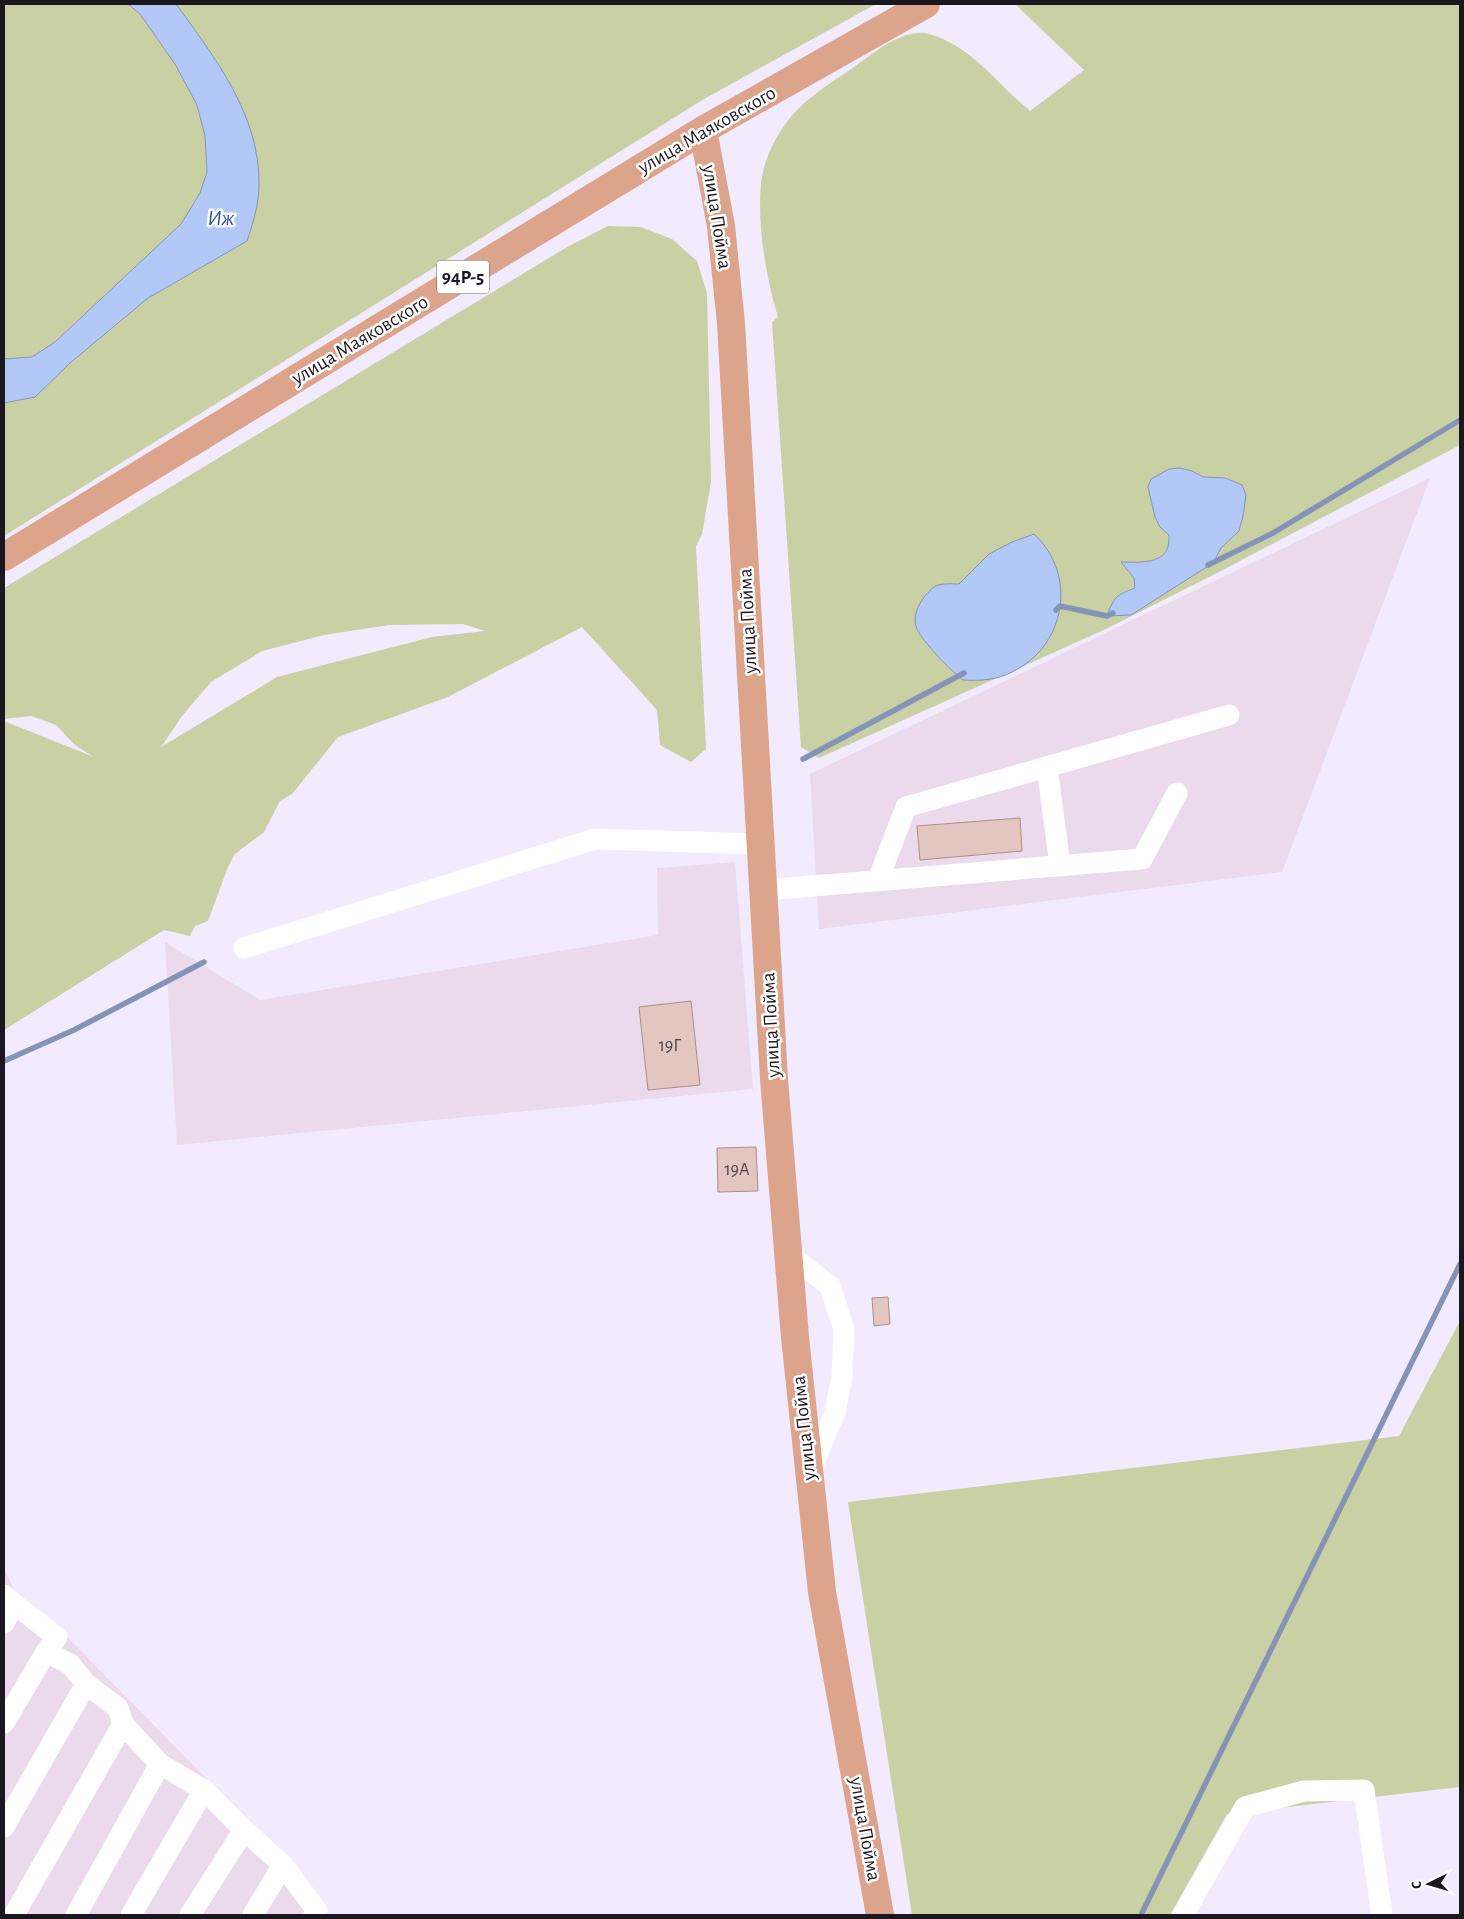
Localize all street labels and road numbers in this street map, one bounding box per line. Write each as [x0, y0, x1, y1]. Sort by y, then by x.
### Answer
street label: улица Маяковского [634, 83, 779, 178]
street label: улица Пойма [699, 163, 735, 270]
road number: 94Р-5 [437, 260, 489, 294]
street label: улица Маяковского [287, 291, 432, 389]
street label: улица Пойма [735, 568, 761, 675]
street label: улица Пойма [758, 972, 784, 1079]
street label: улица Пойма [789, 1375, 820, 1482]
street label: улица Пойма [846, 1775, 884, 1882]

